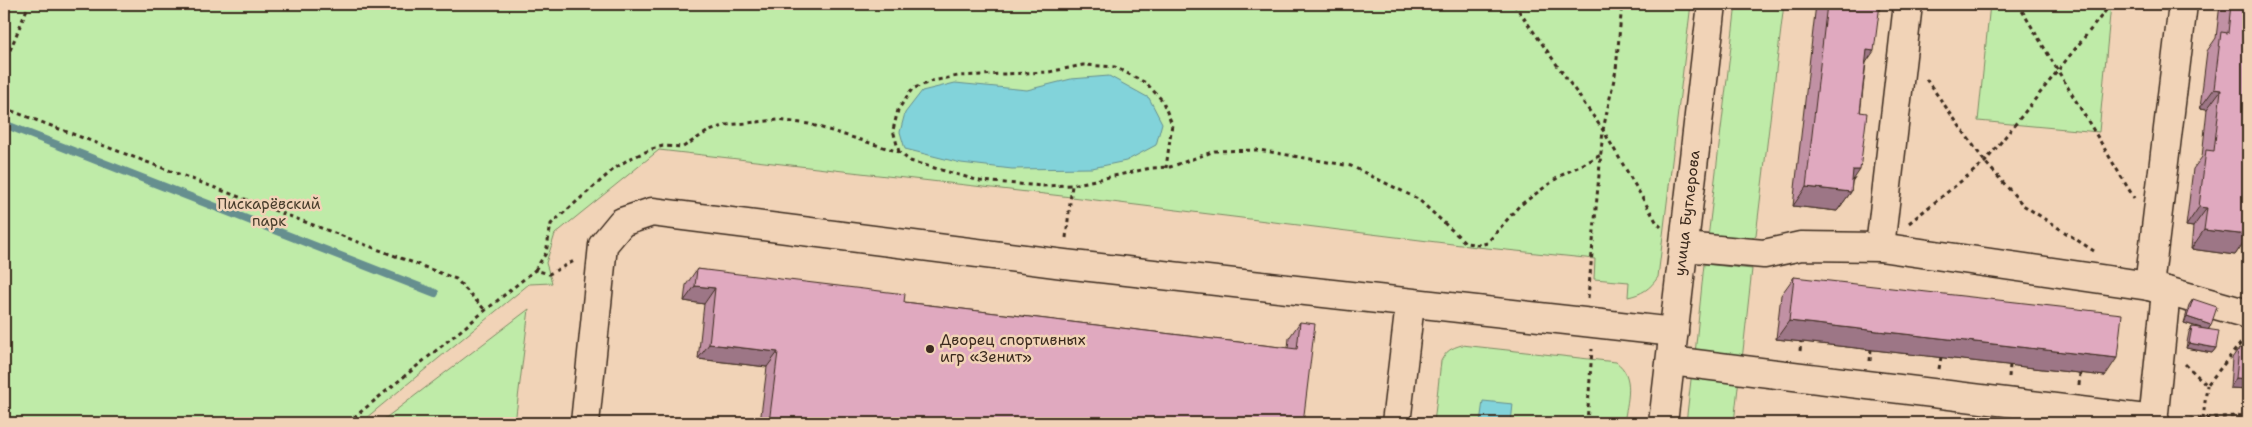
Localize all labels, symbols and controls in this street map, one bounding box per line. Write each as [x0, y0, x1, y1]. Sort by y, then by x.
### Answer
street label: улица Бутлерова [1669, 148, 1705, 277]
park label: Пискарёвский парк [217, 194, 321, 231]
place label: Дворец спортивных игр «Зенит» [940, 330, 1086, 367]
marker: Дворец спортивных игр «Зенит» [924, 343, 936, 355]

